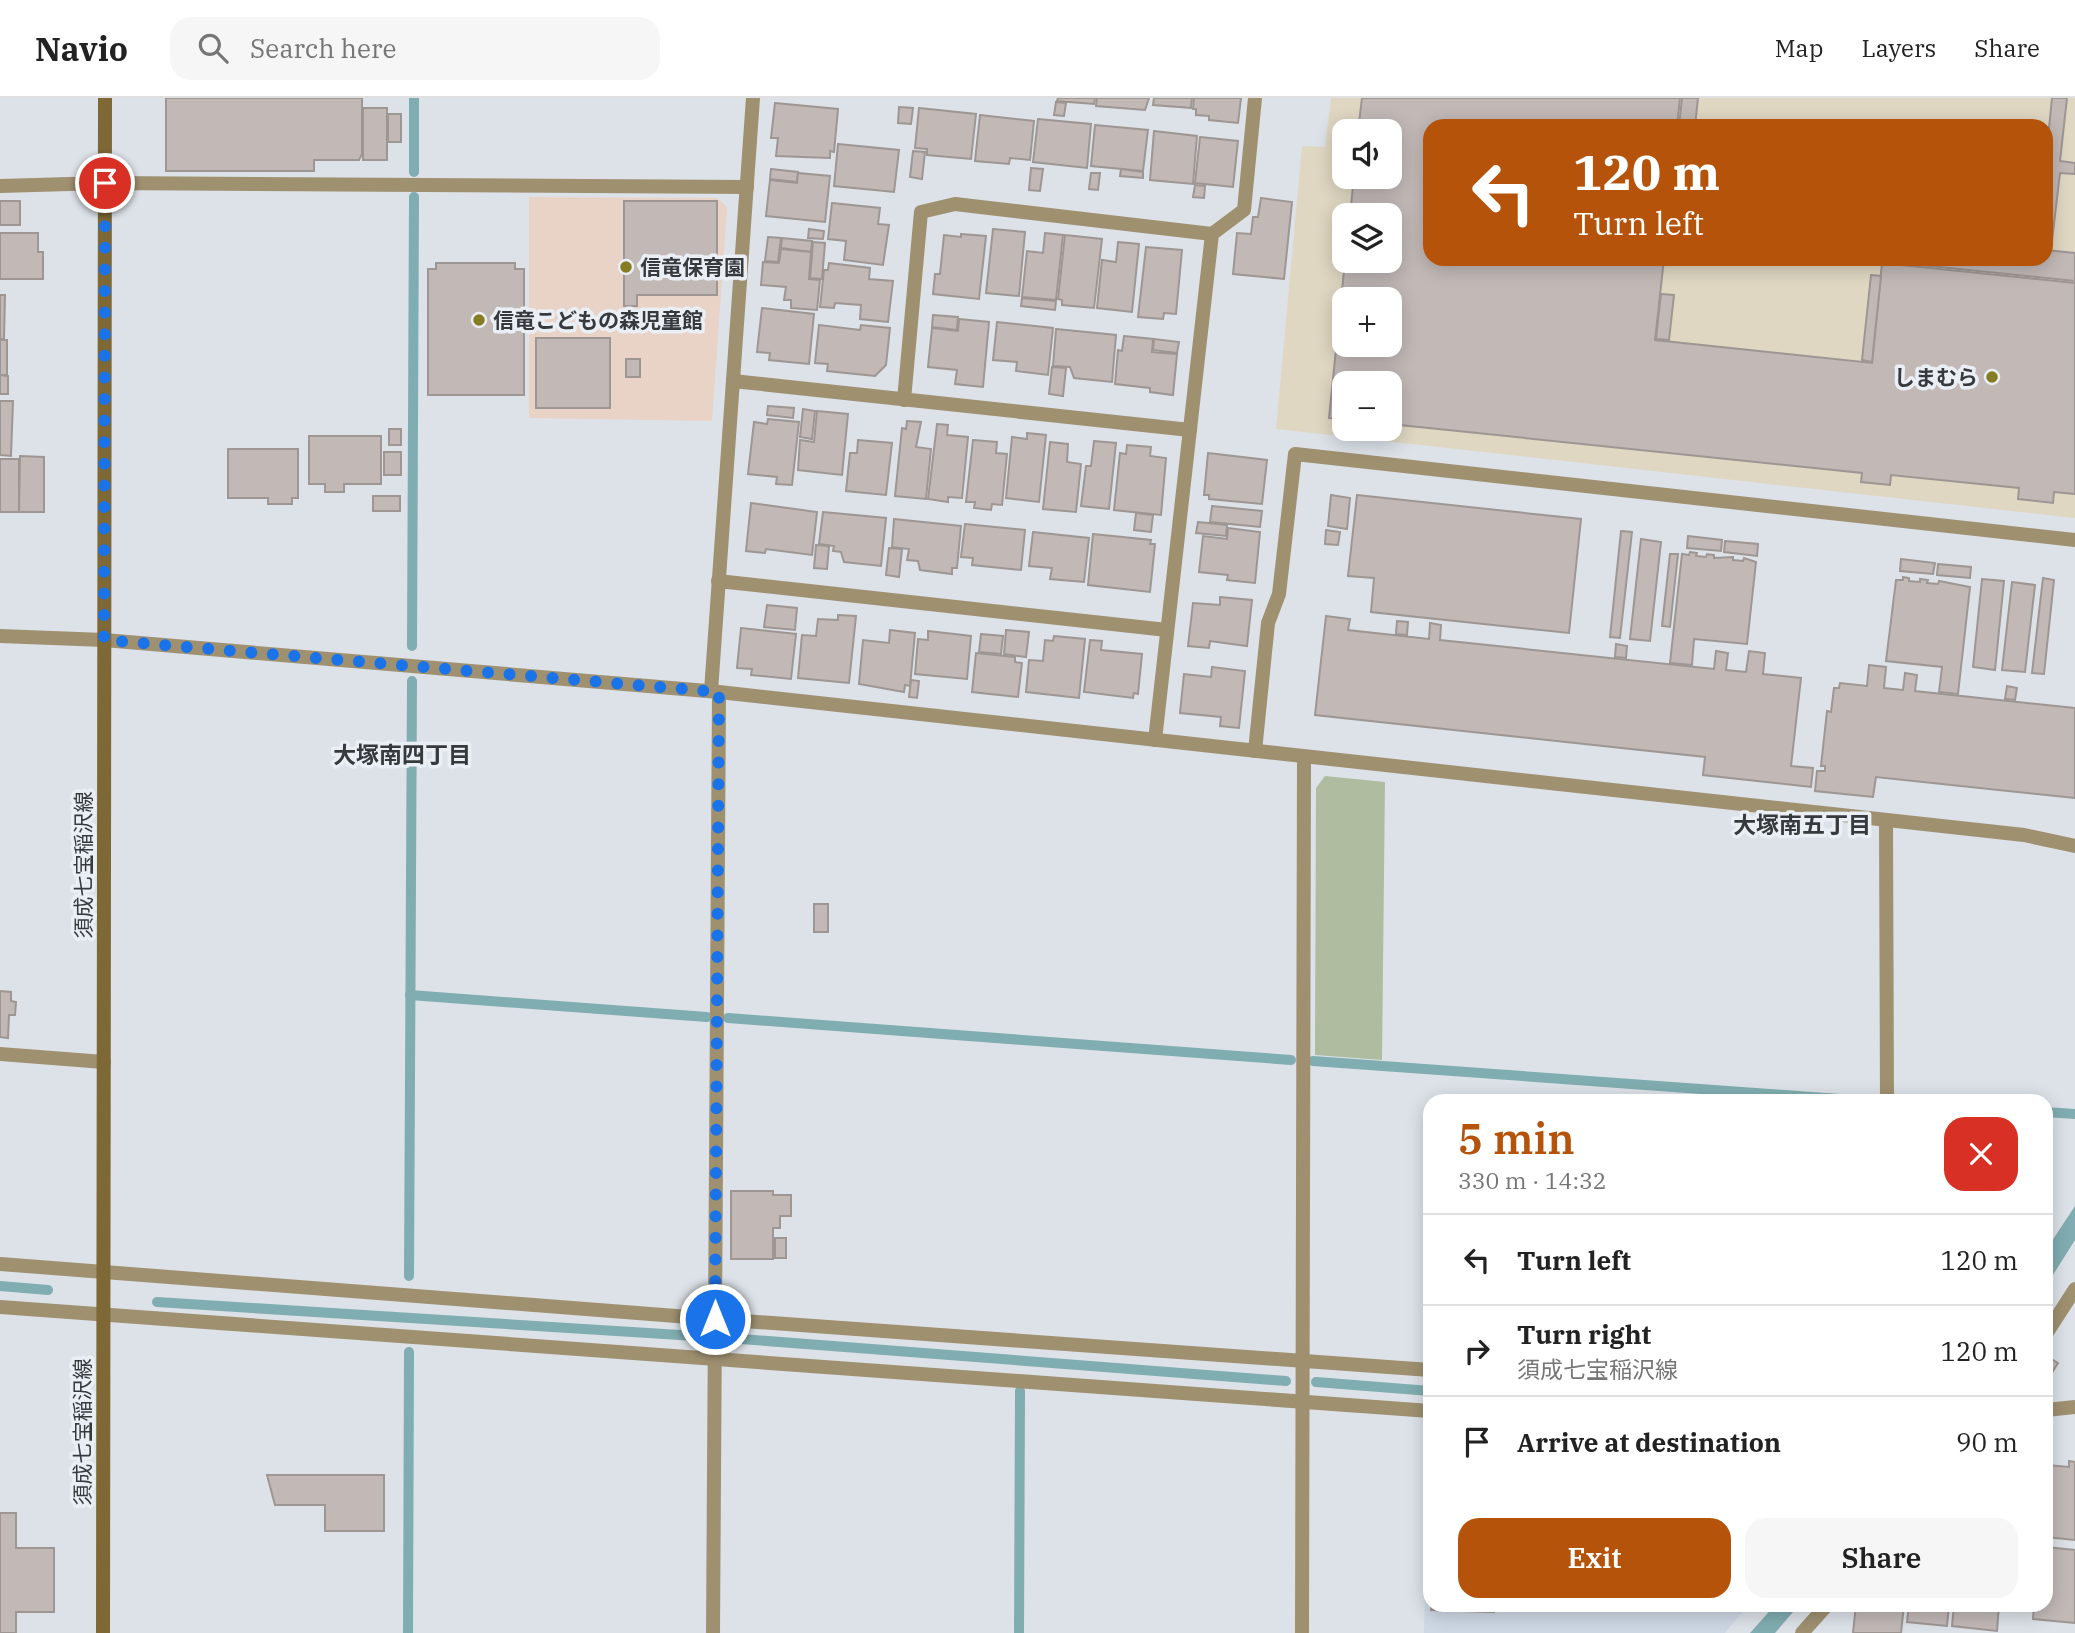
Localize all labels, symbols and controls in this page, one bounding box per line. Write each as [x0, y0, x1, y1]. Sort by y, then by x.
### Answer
search box [170, 17, 660, 80]
text: Navio [35, 27, 128, 70]
icon: search [194, 29, 232, 67]
text: Search here [250, 31, 396, 65]
text: Map [1775, 32, 1823, 64]
text: Layers [1861, 32, 1936, 64]
text: Share [1974, 32, 2040, 64]
map controls [1332, 119, 1402, 441]
button: sound [1332, 119, 1402, 189]
text: 120 m [1573, 140, 1720, 203]
icon: left [1458, 147, 1549, 238]
pin [75, 153, 135, 213]
icon: arrive [86, 164, 124, 202]
text: Turn left [1573, 202, 1704, 244]
button: layers [1332, 203, 1402, 273]
place label: 信竜保育園 [640, 253, 745, 281]
marker: 信竜保育園 [618, 259, 634, 275]
button: + [1332, 287, 1402, 357]
place label: 信竜こどもの森児童館 [493, 306, 703, 334]
marker: 信竜こどもの森児童館 [471, 312, 487, 328]
place label: しまむら [1894, 363, 1978, 391]
marker: しまむら [1984, 369, 2000, 385]
button: − [1332, 371, 1402, 441]
district label: 大塚南四丁目 [333, 739, 471, 769]
street label: 須成七宝稲沢線 [69, 792, 97, 939]
district label: 大塚南五丁目 [1733, 809, 1871, 839]
text: 5 min [1458, 1111, 1575, 1166]
button: close [1944, 1117, 2018, 1191]
text: 330 m · 14:32 [1458, 1165, 1607, 1195]
icon: left [1458, 1241, 1496, 1279]
text: Turn left [1517, 1243, 1631, 1277]
text: 120 m [1940, 1243, 2018, 1277]
position arrow [678, 1282, 752, 1356]
text: Turn right [1517, 1317, 1651, 1351]
icon: right [1458, 1332, 1496, 1370]
text: 120 m [1940, 1334, 2018, 1368]
text: 須成七宝稲沢線 [1517, 1354, 1678, 1384]
street label: 須成七宝稲沢線 [68, 1359, 96, 1506]
icon: arrive [1458, 1423, 1496, 1461]
text: Arrive at destination [1517, 1425, 1781, 1459]
text: 90 m [1956, 1425, 2018, 1459]
button: Exit [1458, 1518, 1731, 1598]
button: Share [1745, 1518, 2018, 1598]

